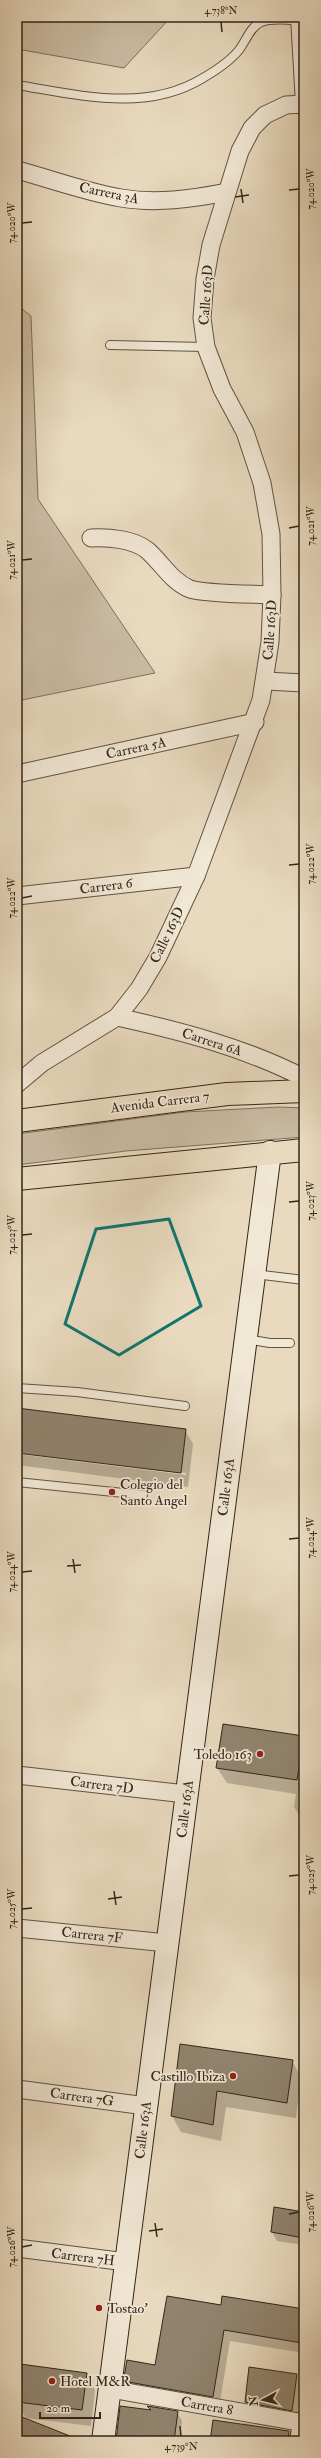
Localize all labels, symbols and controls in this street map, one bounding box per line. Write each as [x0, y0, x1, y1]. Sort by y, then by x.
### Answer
text: 4.738°N [205, 5, 237, 17]
text: 74.020°W [305, 168, 317, 209]
street label: Carrera 3A [78, 178, 140, 208]
text: 74.020°W [6, 202, 18, 243]
street label: Calle 163D [195, 264, 217, 326]
text: 74.021°W [305, 506, 317, 546]
text: 74.021°W [6, 540, 18, 580]
street label: Calle 163D [259, 599, 281, 661]
street label: Carrera 5A [104, 733, 168, 763]
text: 74.022°W [305, 843, 317, 884]
street label: Carrera 6 [79, 874, 134, 898]
text: 74.022°W [6, 877, 18, 918]
street label: Calle 163D [146, 904, 188, 966]
street label: Carrera 6A [180, 1024, 244, 1060]
street label: Avenida Carrera 7 [109, 1087, 211, 1117]
text: 74.023°W [305, 1180, 317, 1221]
text: 74.023°W [6, 1214, 18, 1255]
street label: Calle 163A [214, 1457, 238, 1517]
place label: Colegio del Santo Angel [120, 1476, 188, 1509]
marker: Colegio del Santo Angel [107, 1487, 117, 1497]
text: 74.024°W [305, 1517, 317, 1559]
text: 74.024°W [6, 1551, 18, 1593]
place label: Toledo 163 [193, 1746, 252, 1763]
marker: Toledo 163 [255, 1749, 265, 1759]
street label: Carrera 7D [69, 1773, 135, 1797]
street label: Calle 163A [173, 1779, 197, 1839]
text: 74.025°W [305, 1854, 317, 1895]
text: 74.025°W [6, 1888, 18, 1929]
street label: Carrera 7F [61, 1923, 124, 1947]
place label: Castillo Ibiza [150, 2068, 225, 2085]
marker: Castillo Ibiza [228, 2071, 238, 2081]
street label: Carrera 7G [49, 2084, 115, 2110]
street label: Calle 163A [131, 2100, 155, 2160]
text: 74.026°W [305, 2191, 317, 2232]
text: 74.026°W [6, 2226, 18, 2267]
street label: Carrera 7H [50, 2245, 116, 2269]
place label: Tostao’ [107, 2300, 148, 2317]
marker: Tostao’ [94, 2303, 104, 2313]
place label: Hotel M&R [60, 2373, 131, 2390]
marker: Hotel M&R [47, 2376, 57, 2386]
north arrow [243, 2380, 283, 2420]
street label: Carrera 8 [180, 2393, 235, 2419]
scale bar [40, 2394, 100, 2420]
text: N [246, 2394, 261, 2408]
text: 20 m [46, 2401, 71, 2416]
text: 4.739°N [164, 2441, 198, 2453]

